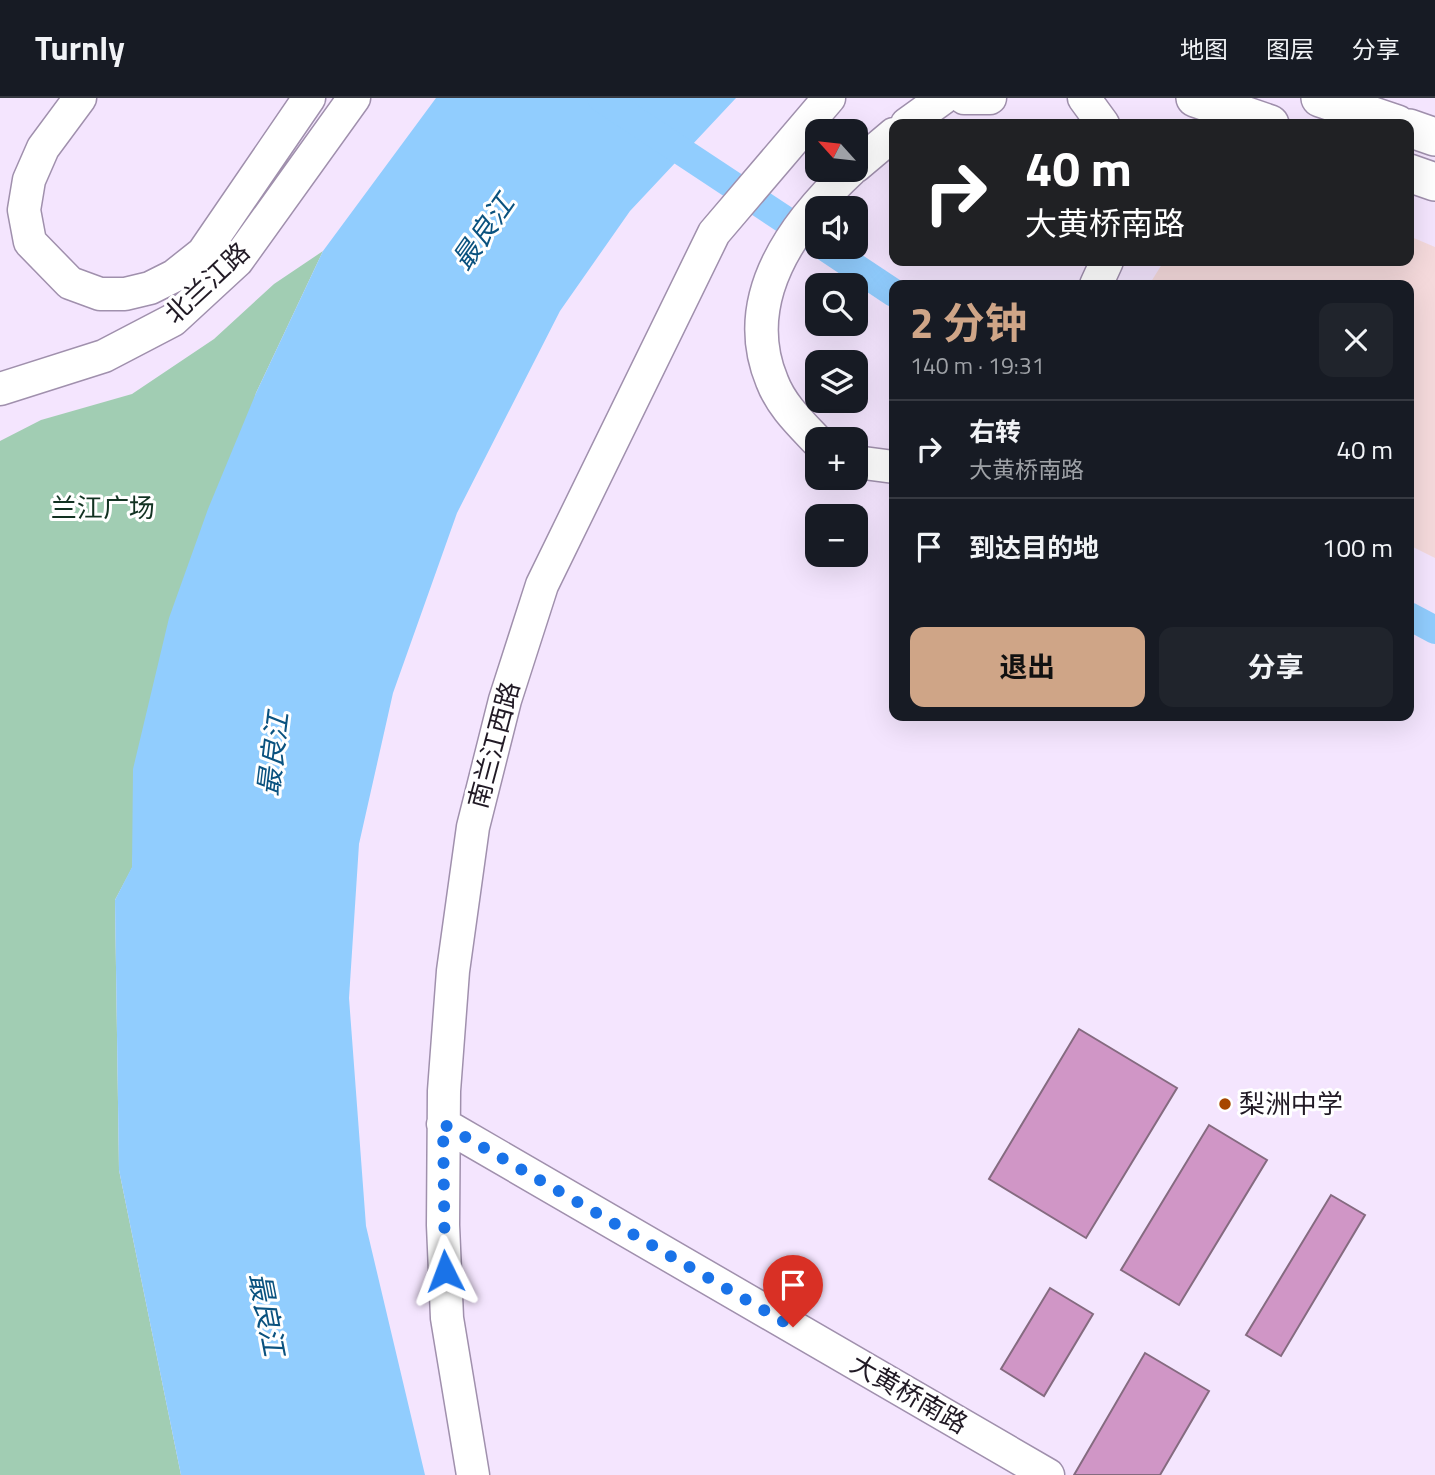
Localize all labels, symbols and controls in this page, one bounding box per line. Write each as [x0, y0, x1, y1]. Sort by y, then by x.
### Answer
text: Turnly [35, 23, 125, 73]
text: 地图 [1180, 31, 1228, 67]
text: 图层 [1266, 31, 1314, 67]
text: 分享 [1352, 31, 1400, 67]
north arrow [805, 119, 868, 182]
map controls [805, 119, 868, 567]
text: 40 m [1025, 130, 1132, 205]
icon: right [910, 147, 1001, 238]
water label: 最良江 [441, 183, 526, 278]
button: sound [805, 196, 868, 259]
text: 大黄桥南路 [1025, 199, 1185, 247]
street label: 北兰江路 [155, 233, 258, 332]
button: search [805, 273, 868, 336]
text: 2 分钟 [910, 290, 1027, 354]
button: close [1319, 303, 1393, 377]
text: 140 m · 19:31 [910, 348, 1045, 383]
button: layers [805, 350, 868, 413]
text: 右转 [969, 412, 1021, 451]
button: + [805, 427, 868, 490]
icon: right [910, 430, 948, 468]
text: 40 m [1336, 430, 1393, 469]
text: 大黄桥南路 [969, 452, 1084, 487]
park label: 兰江广场 [51, 488, 155, 527]
button: − [805, 504, 868, 567]
icon: arrive [910, 528, 948, 566]
text: 到达目的地 [969, 528, 1099, 567]
text: 100 m [1322, 528, 1393, 567]
button: 退出 [910, 627, 1145, 707]
button: 分享 [1159, 627, 1393, 707]
street label: 南兰江西路 [458, 677, 529, 813]
water label: 最良江 [246, 707, 299, 798]
place label: 梨洲中学 [1239, 1084, 1343, 1123]
marker: 梨洲中学 [1217, 1096, 1233, 1112]
position arrow [408, 1234, 482, 1308]
pin [763, 1255, 823, 1327]
icon: arrive [774, 1266, 812, 1304]
water label: 最良江 [238, 1269, 297, 1362]
street label: 大黄桥南路 [843, 1344, 975, 1443]

